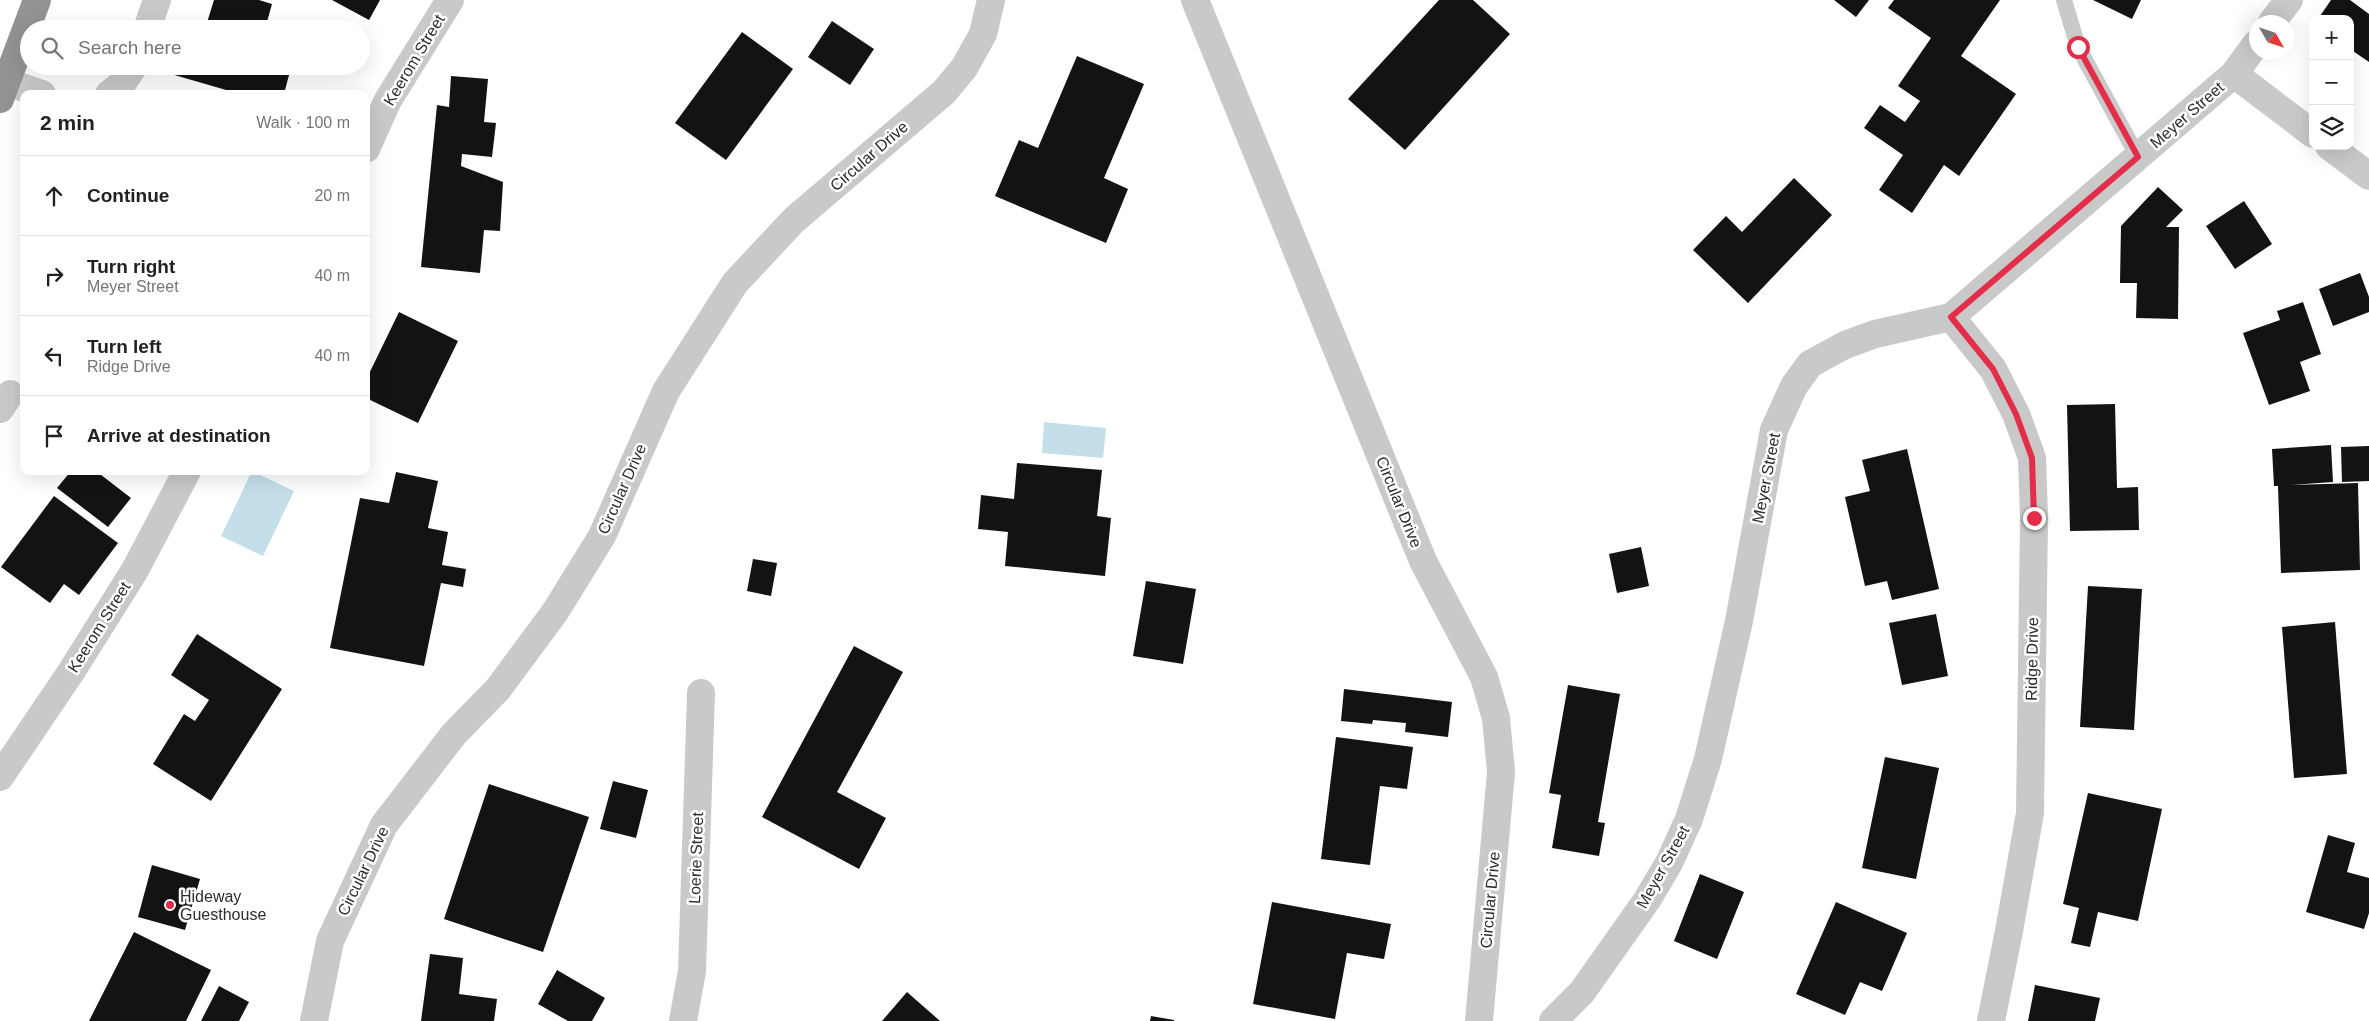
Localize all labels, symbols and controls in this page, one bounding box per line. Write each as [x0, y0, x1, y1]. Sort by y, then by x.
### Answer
street label: Keerom Street [380, 11, 448, 109]
north arrow [2249, 15, 2294, 60]
map controls [2309, 15, 2354, 150]
button: + [2309, 15, 2354, 60]
search box [20, 20, 370, 75]
icon: search [38, 34, 66, 62]
route start [2067, 36, 2090, 59]
text: Search here [78, 37, 182, 58]
button: − [2309, 60, 2354, 105]
street label: Meyer Street [2147, 78, 2228, 151]
button: layers [2309, 105, 2354, 150]
text: 2 min [40, 111, 95, 134]
text: Walk · 100 m [256, 114, 350, 131]
street label: Circular Drive [827, 118, 911, 194]
icon: ahead [40, 182, 68, 210]
text: Continue [87, 185, 169, 206]
text: 20 m [314, 187, 350, 204]
text: Turn right [87, 256, 175, 277]
icon: right [40, 262, 68, 290]
text: 40 m [314, 267, 350, 284]
text: Meyer Street [87, 278, 179, 295]
text: Turn left [87, 336, 162, 357]
icon: left [40, 342, 68, 370]
text: 40 m [314, 347, 350, 364]
text: Ridge Drive [87, 358, 171, 375]
icon: arrive [40, 422, 68, 450]
text: Arrive at destination [87, 425, 271, 446]
street label: Meyer Street [1749, 431, 1783, 525]
street label: Circular Drive [595, 441, 650, 537]
street label: Circular Drive [1373, 454, 1425, 550]
route end [2023, 507, 2046, 530]
street label: Keerom Street [64, 578, 134, 675]
street label: Ridge Drive [2023, 617, 2041, 701]
street label: Loerie Street [686, 811, 706, 904]
street label: Meyer Street [1633, 822, 1693, 911]
street label: Circular Drive [334, 824, 392, 918]
street label: Circular Drive [1477, 851, 1503, 949]
place label: Hideway Guesthouse [180, 888, 266, 923]
marker: Hideway Guesthouse [164, 899, 176, 911]

